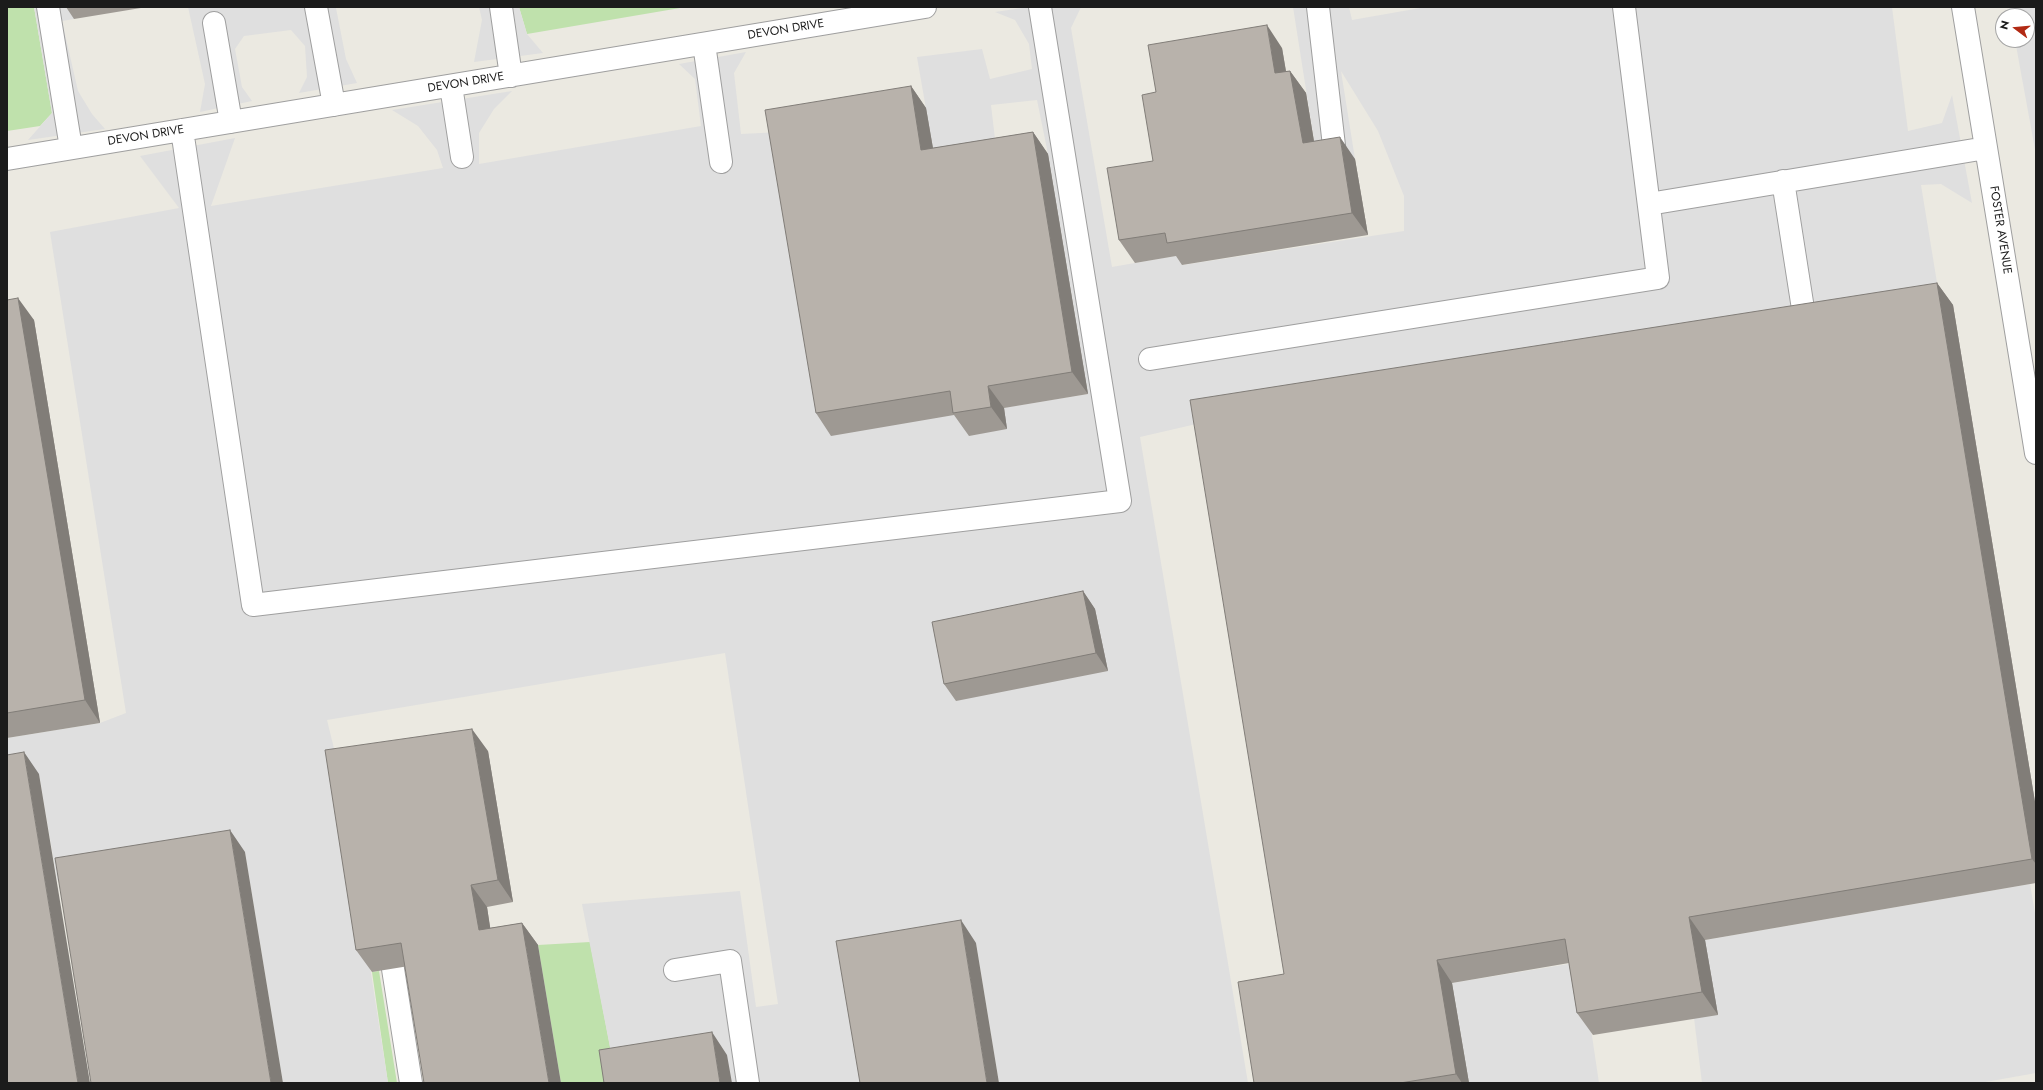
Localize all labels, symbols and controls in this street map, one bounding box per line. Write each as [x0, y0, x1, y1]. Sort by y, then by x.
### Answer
north arrow [1995, 8, 2035, 48]
street label: DEVON DRIVE [747, 17, 825, 43]
text: N [1996, 19, 2013, 31]
street label: DEVON DRIVE [427, 70, 505, 96]
street label: DEVON DRIVE [107, 123, 185, 149]
street label: FOSTER AVENUE [1986, 185, 2014, 275]

